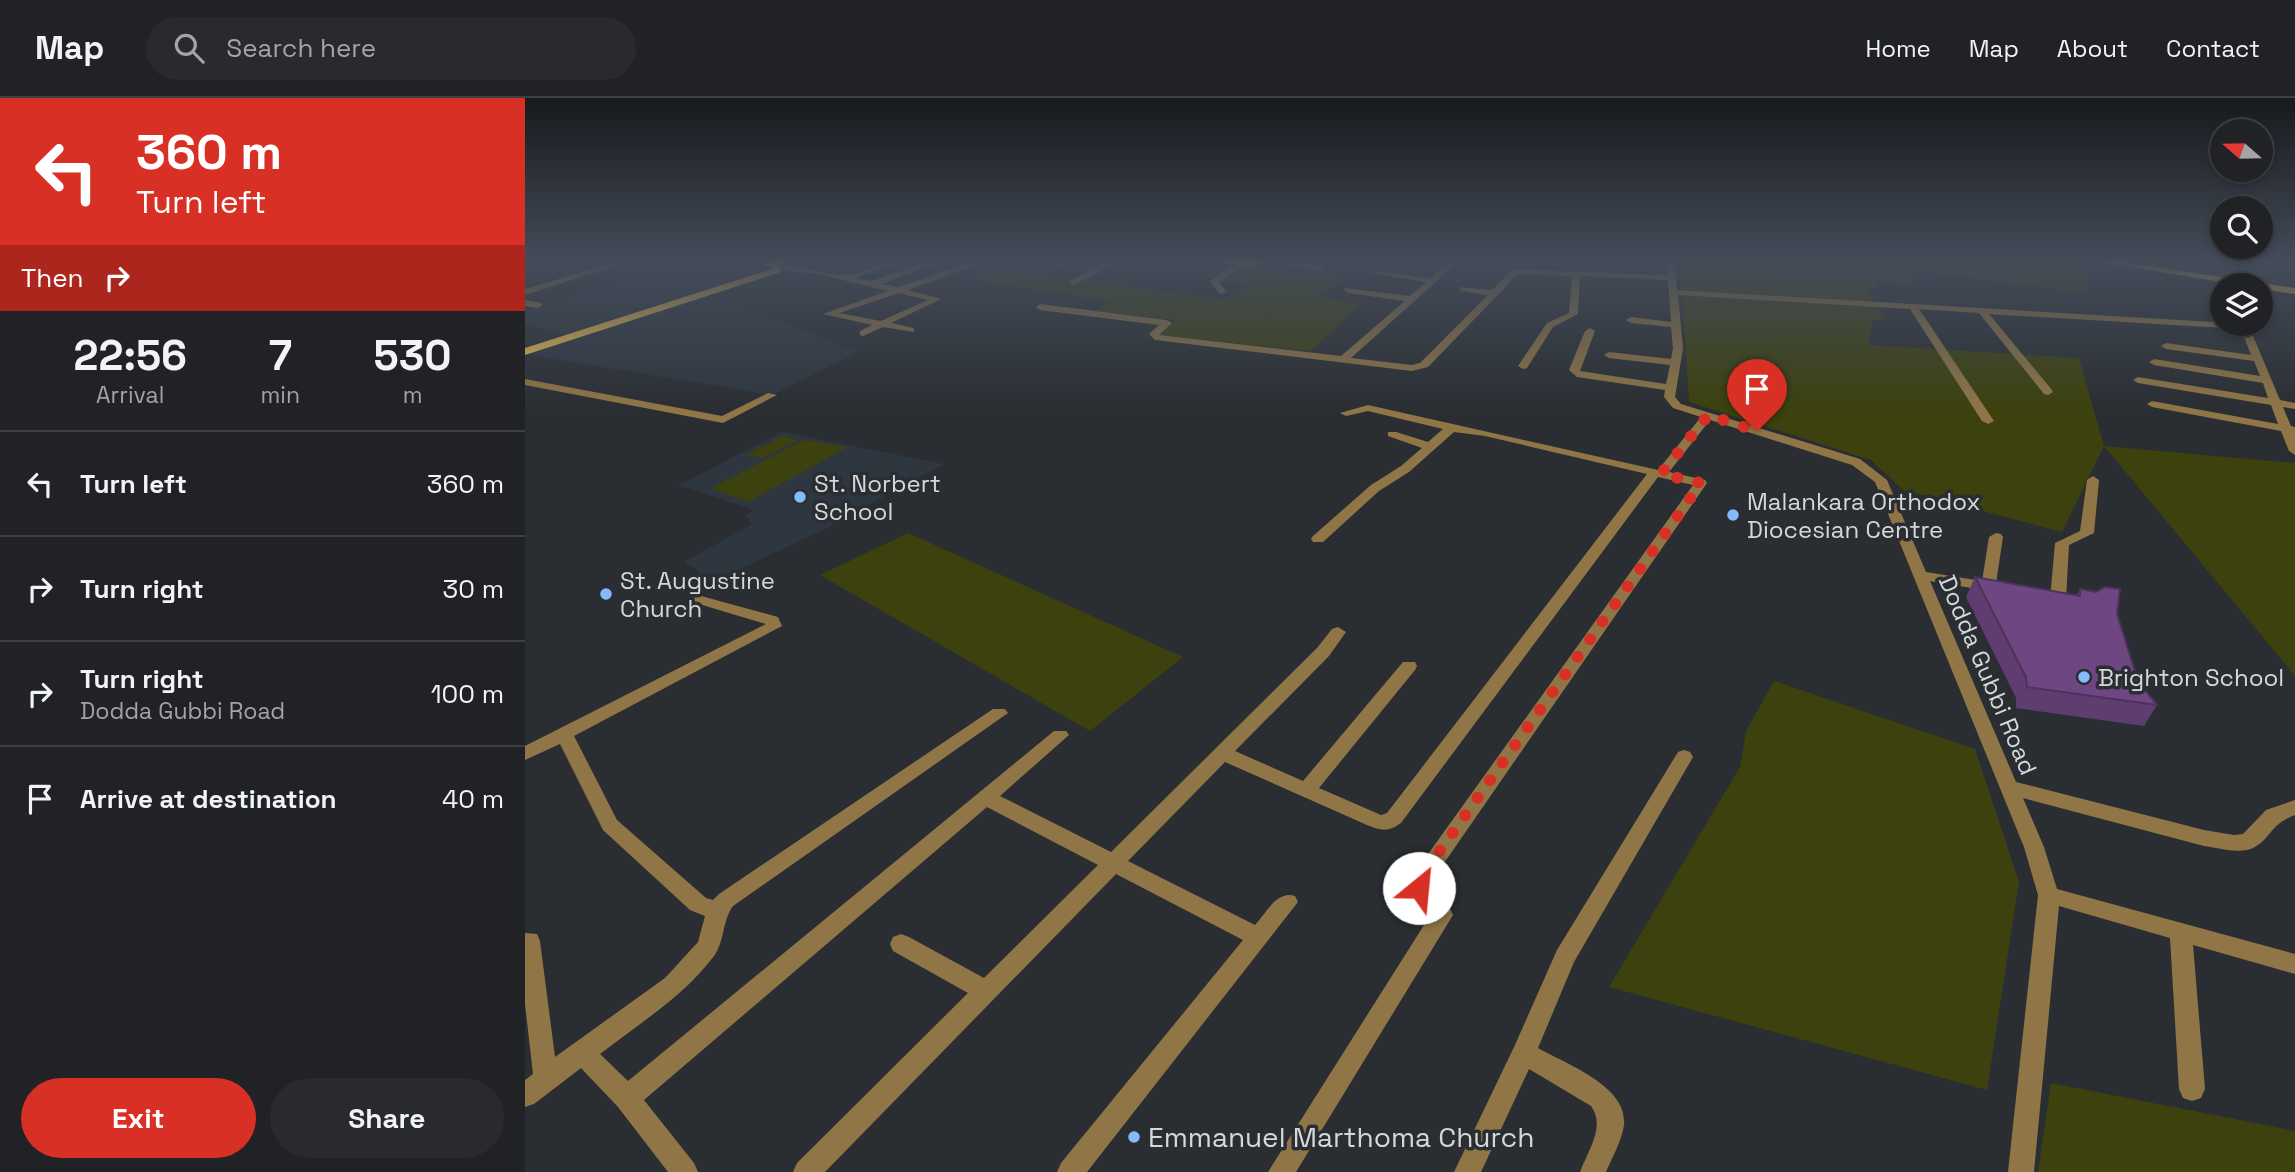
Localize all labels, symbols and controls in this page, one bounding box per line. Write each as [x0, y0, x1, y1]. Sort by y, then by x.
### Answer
search box [146, 17, 636, 80]
text: Map [35, 27, 104, 69]
icon: search [170, 29, 208, 67]
text: Search here [226, 31, 376, 65]
text: Home [1865, 33, 1931, 64]
text: Map [1969, 33, 2019, 64]
text: About [2057, 33, 2128, 64]
text: Contact [2166, 33, 2260, 64]
north arrow [2210, 119, 2273, 182]
map controls [2210, 119, 2273, 336]
text: 360 m [136, 121, 282, 183]
icon: left [21, 126, 112, 217]
text: Turn left [136, 182, 266, 222]
button: search [2210, 196, 2273, 259]
icon: right [98, 259, 136, 297]
text: Then [21, 261, 84, 295]
button: layers [2210, 273, 2273, 336]
text: 22:56 [73, 329, 187, 382]
text: 7 [269, 329, 292, 382]
text: 530 [374, 329, 452, 382]
pin [1727, 359, 1787, 431]
icon: arrive [1738, 370, 1776, 408]
text: Arrival [96, 380, 164, 410]
text: min [261, 380, 300, 410]
text: m [403, 380, 422, 410]
icon: left [21, 465, 59, 503]
text: Turn left [80, 467, 187, 501]
text: 360 m [427, 467, 504, 501]
place label: St. Norbert School [814, 468, 941, 527]
place label: Malankara Orthodox Diocesian Centre [1747, 486, 1980, 545]
marker: St. Norbert School [792, 489, 808, 505]
marker: Malankara Orthodox Diocesian Centre [1725, 507, 1741, 523]
place label: St. Augustine Church [620, 565, 775, 624]
icon: right [21, 570, 59, 608]
street label: Dodda Gubbi Road [1932, 570, 2044, 780]
text: Turn right [80, 572, 204, 606]
text: 30 m [443, 572, 504, 606]
marker: St. Augustine Church [598, 586, 614, 602]
text: Turn right [80, 662, 204, 696]
place label: Brighton School [2098, 662, 2284, 693]
marker: Brighton School [2076, 669, 2092, 685]
icon: right [21, 675, 59, 713]
text: 100 m [431, 677, 504, 711]
text: Dodda Gubbi Road [80, 696, 285, 726]
icon: arrive [21, 780, 59, 818]
text: Arrive at destination [80, 782, 337, 816]
text: 40 m [442, 782, 504, 816]
position arrow [1382, 851, 1456, 925]
button: Exit [21, 1078, 256, 1158]
button: Share [270, 1078, 504, 1158]
place label: Emmanuel Marthoma Church [1148, 1119, 1534, 1155]
marker: Emmanuel Marthoma Church [1126, 1129, 1142, 1145]

